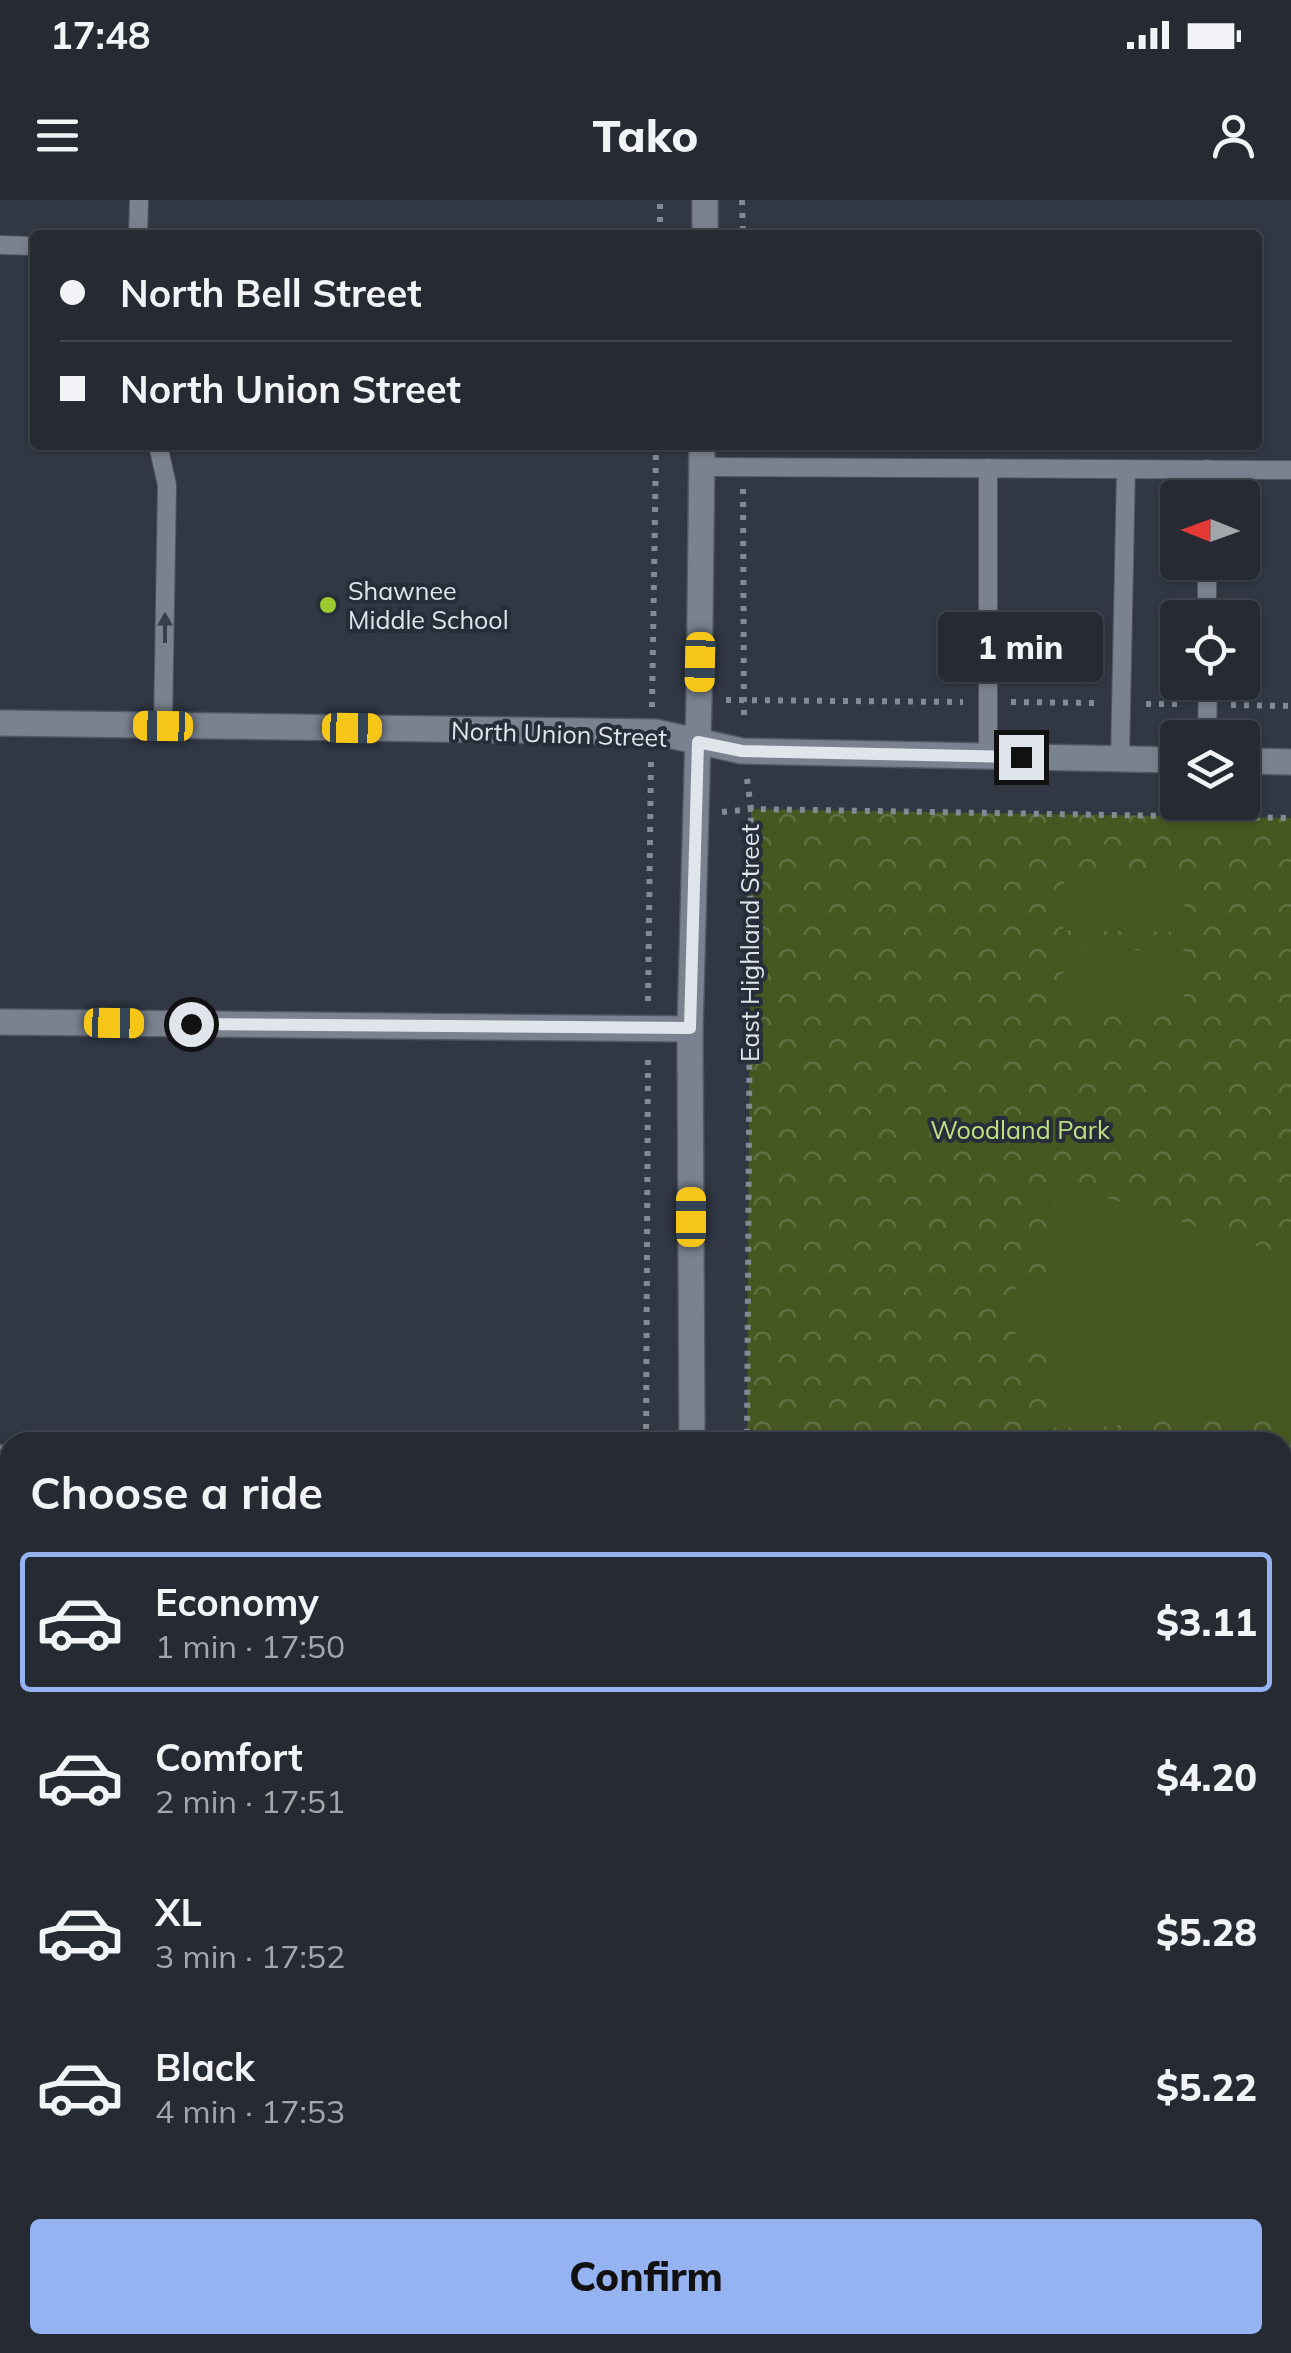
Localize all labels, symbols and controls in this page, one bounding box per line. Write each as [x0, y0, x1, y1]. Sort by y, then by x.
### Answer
text: 17:48 [50, 11, 151, 59]
text: Tako [593, 107, 698, 163]
icon: menu [30, 108, 85, 163]
icon: person [1206, 108, 1261, 163]
text: North Bell Street [120, 269, 422, 317]
text: North Union Street [120, 365, 461, 413]
north arrow [1160, 480, 1260, 580]
map controls [1160, 480, 1260, 820]
place label: Shawnee Middle School [348, 575, 509, 635]
marker: Shawnee Middle School [317, 594, 339, 616]
button: locate [1160, 600, 1260, 700]
one-way arrow [158, 612, 174, 644]
callout: 1 min [938, 612, 1104, 682]
text: 1 min [978, 627, 1063, 667]
car [684, 632, 716, 692]
car [133, 710, 193, 742]
car [322, 712, 382, 744]
street label: North Union Street [451, 714, 668, 753]
button: layers [1160, 720, 1260, 820]
route end [999, 735, 1044, 780]
street label: East Highland Street [734, 824, 765, 1062]
route start [169, 1002, 214, 1047]
car [84, 1007, 144, 1039]
park label: Woodland Park [930, 1114, 1111, 1145]
car [676, 1187, 706, 1247]
text: Choose a ride [30, 1464, 323, 1520]
icon: car [35, 1577, 125, 1667]
text: Economy [155, 1578, 319, 1626]
text: $3.11 [1156, 1598, 1257, 1646]
text: 1 min · 17:50 [155, 1626, 345, 1666]
icon: car [35, 1732, 125, 1822]
text: Comfort [155, 1733, 303, 1781]
text: $4.20 [1156, 1753, 1257, 1801]
text: 2 min · 17:51 [155, 1781, 345, 1821]
icon: car [35, 1887, 125, 1977]
text: XL [155, 1888, 202, 1936]
text: $5.28 [1156, 1908, 1257, 1956]
text: 3 min · 17:52 [155, 1936, 345, 1976]
icon: car [35, 2042, 125, 2132]
text: Black [155, 2043, 255, 2091]
text: $5.22 [1156, 2063, 1257, 2111]
text: 4 min · 17:53 [155, 2091, 345, 2131]
button: Confirm [30, 2219, 1262, 2334]

